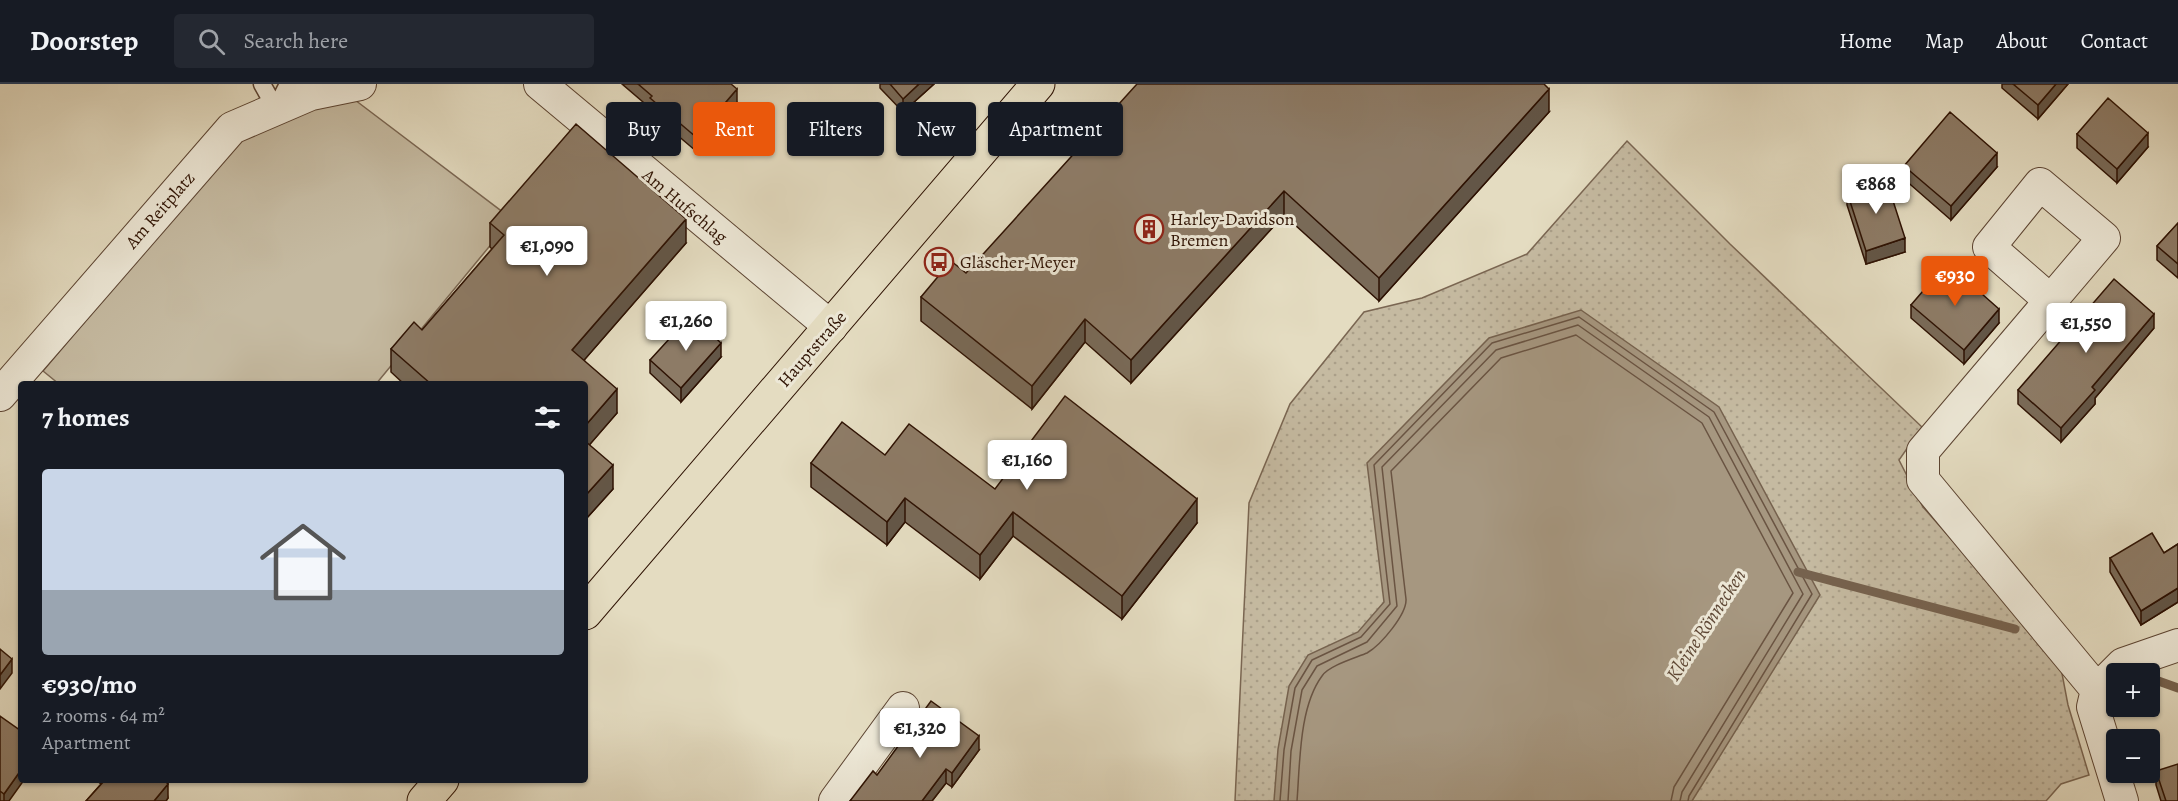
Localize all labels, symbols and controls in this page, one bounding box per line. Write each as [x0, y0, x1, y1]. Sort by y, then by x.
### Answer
search box [174, 14, 594, 68]
text: Doorstep [30, 22, 138, 60]
icon: search [195, 25, 228, 58]
text: Search here [243, 26, 348, 56]
text: Home [1839, 27, 1892, 55]
text: Map [1925, 27, 1963, 55]
text: About [1996, 27, 2048, 55]
text: Contact [2081, 27, 2148, 55]
chip: Buy [606, 102, 681, 156]
chip: Rent [693, 102, 775, 156]
chip: Filters [787, 102, 884, 156]
chip: New [896, 102, 976, 156]
chip: Apartment [988, 102, 1123, 156]
street label: Am Hufschlag [637, 163, 733, 249]
pin: €868 [1840, 164, 1912, 215]
street label: Am Reitplatz [119, 166, 200, 254]
text: €868 [1856, 170, 1896, 197]
place label: Harley-Davidson Bremen [1170, 207, 1294, 252]
building icon: Harley-Davidson Bremen [1133, 213, 1165, 245]
pin: €1,090 [498, 226, 596, 277]
text: €1,090 [520, 232, 574, 259]
bus stop icon: Gläscher-Meyer [923, 246, 955, 278]
place label: Gläscher-Meyer [960, 250, 1076, 274]
pin: €930 [1919, 256, 1991, 307]
text: €930 [1935, 262, 1975, 289]
pin: €1,260 [637, 301, 735, 352]
pin: €1,550 [2037, 303, 2135, 354]
street label: Hauptstraße [772, 306, 852, 392]
text: €1,260 [659, 307, 713, 334]
text: €1,550 [2060, 309, 2112, 336]
text: 7 homes [42, 400, 130, 435]
icon: filters [531, 401, 564, 434]
pin: €1,160 [978, 440, 1076, 491]
text: €1,160 [1002, 446, 1052, 473]
icon: home [249, 508, 357, 616]
water label: Kleine Rönnecken [1660, 564, 1752, 686]
map controls [2106, 663, 2160, 783]
button: + [2106, 663, 2160, 717]
text: €930/mo [42, 667, 137, 702]
text: 2 rooms · 64 m² [42, 702, 165, 729]
pin: €1,320 [871, 708, 969, 759]
text: €1,320 [894, 714, 946, 741]
text: Apartment [42, 729, 131, 756]
button: − [2106, 729, 2160, 783]

